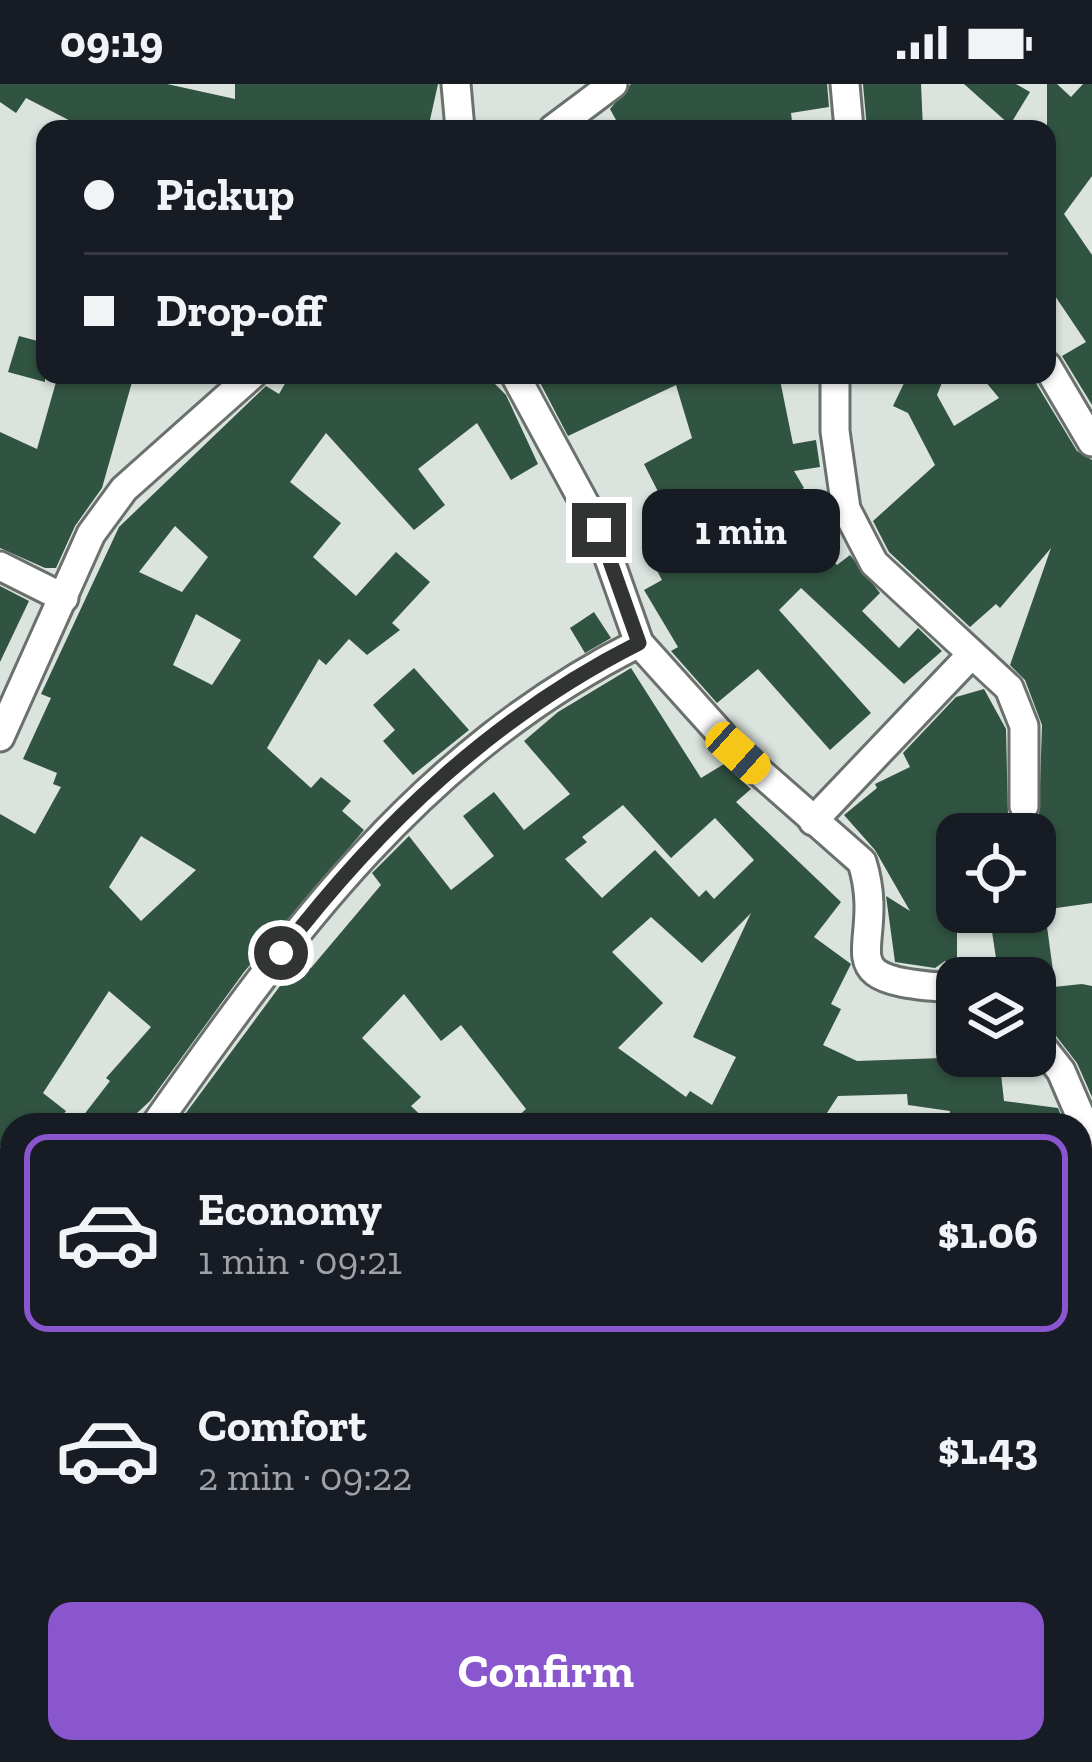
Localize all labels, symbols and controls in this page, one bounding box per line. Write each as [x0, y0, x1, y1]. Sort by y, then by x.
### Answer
text: 09:19 [60, 15, 163, 69]
text: Pickup [156, 168, 294, 222]
text: Drop-off [156, 284, 324, 338]
callout: 1 min [641, 488, 839, 572]
route end [572, 503, 626, 557]
text: 1 min [695, 507, 787, 554]
car [699, 716, 777, 790]
map controls [936, 813, 1056, 1077]
button: locate [936, 813, 1056, 933]
route start [254, 926, 308, 980]
button: layers [936, 957, 1056, 1077]
icon: car [54, 1179, 162, 1287]
text: Economy [198, 1183, 382, 1237]
text: $1.06 [937, 1206, 1038, 1260]
text: 1 min · 09:21 [198, 1237, 402, 1284]
icon: car [54, 1395, 162, 1503]
text: Comfort [198, 1399, 366, 1453]
text: $1.43 [938, 1422, 1038, 1476]
text: 2 min · 09:22 [198, 1453, 412, 1500]
button: Confirm [48, 1602, 1044, 1740]

